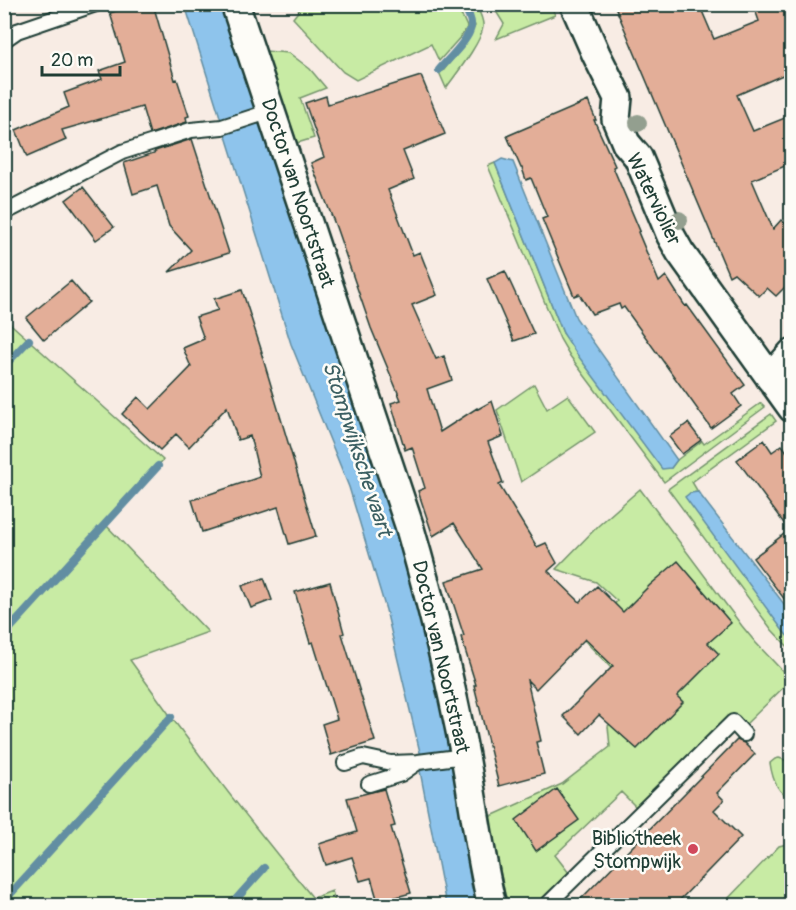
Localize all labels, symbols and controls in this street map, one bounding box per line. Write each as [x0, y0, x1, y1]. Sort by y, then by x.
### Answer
scale bar [42, 39, 120, 77]
text: 20 m [51, 49, 93, 72]
street label: Doctor van Noortstraat [256, 95, 341, 292]
street label: Waterviolier [621, 149, 687, 249]
water label: Stompwijksche vaart [316, 358, 399, 542]
street label: Doctor van Noortstraat [407, 558, 476, 757]
place label: Bibliotheek Stompwijk [592, 826, 682, 874]
marker: Bibliotheek Stompwijk [686, 842, 700, 856]

